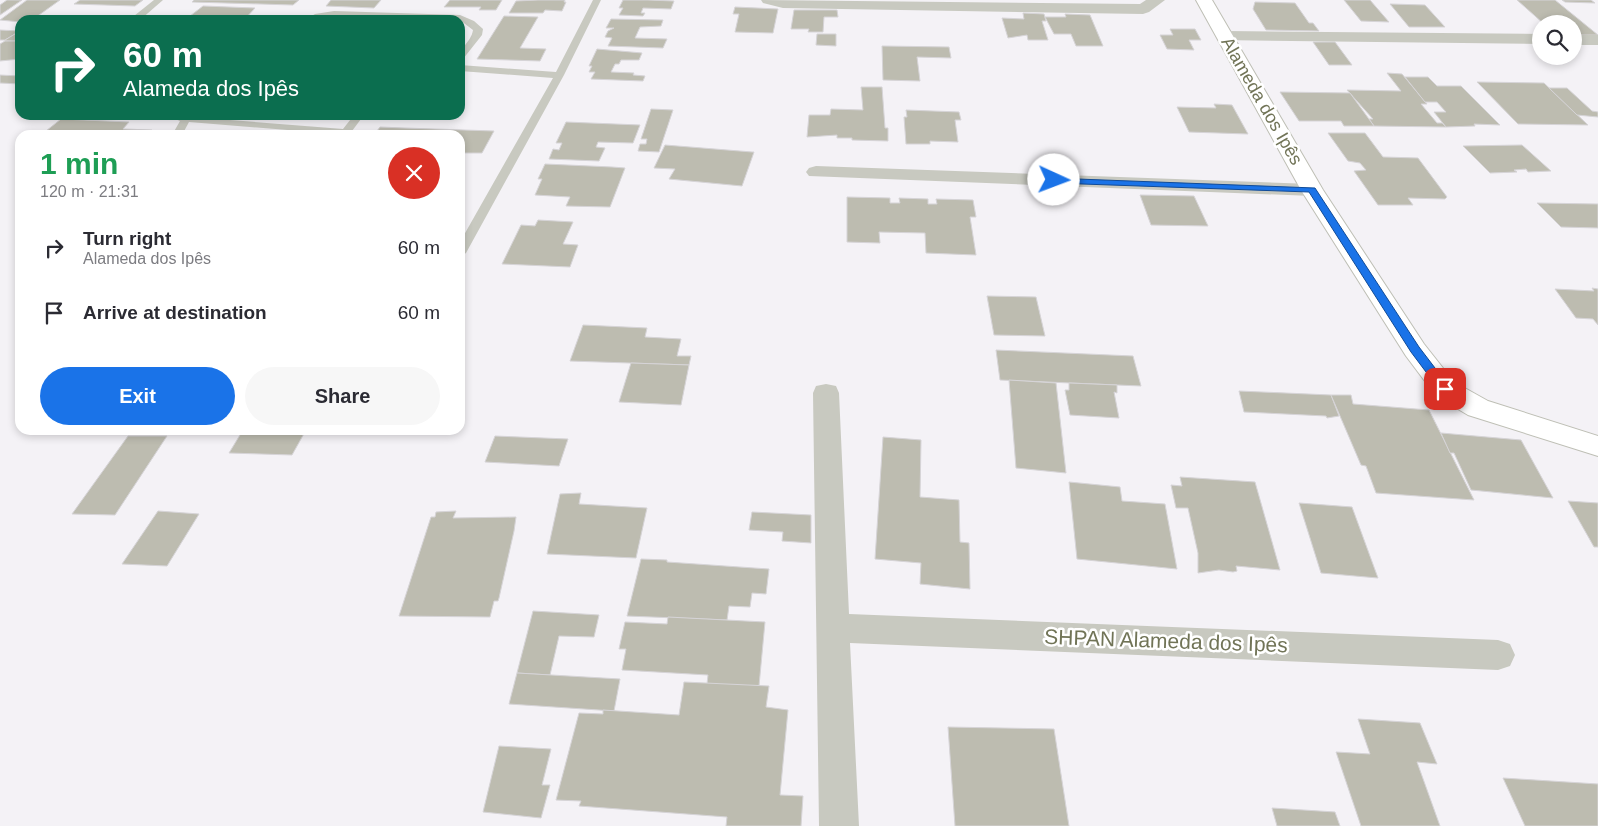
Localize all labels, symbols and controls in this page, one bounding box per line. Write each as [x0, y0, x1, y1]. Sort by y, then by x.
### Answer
map controls [1532, 15, 1582, 65]
button: search [1532, 15, 1582, 65]
street label: Alameda dos Ipês [1217, 34, 1307, 168]
icon: right [40, 35, 105, 100]
text: 60 m [123, 35, 203, 74]
text: Alameda dos Ipês [123, 76, 299, 101]
text: 1 min [40, 147, 118, 180]
button: close [388, 147, 440, 199]
position arrow [1027, 153, 1079, 205]
text: 120 m · 21:31 [40, 183, 139, 200]
text: Turn right [83, 228, 171, 249]
icon: right [40, 234, 68, 262]
text: 60 m [398, 237, 440, 258]
text: Alameda dos Ipês [83, 250, 211, 267]
icon: arrive [40, 299, 68, 327]
text: Arrive at destination [83, 302, 267, 323]
text: 60 m [398, 302, 440, 323]
button: Exit [40, 367, 235, 425]
button: Share [245, 367, 440, 425]
pin [1424, 368, 1466, 410]
icon: arrive [1431, 375, 1459, 403]
street label: SHPAN Alameda dos Ipês [1044, 625, 1288, 656]

